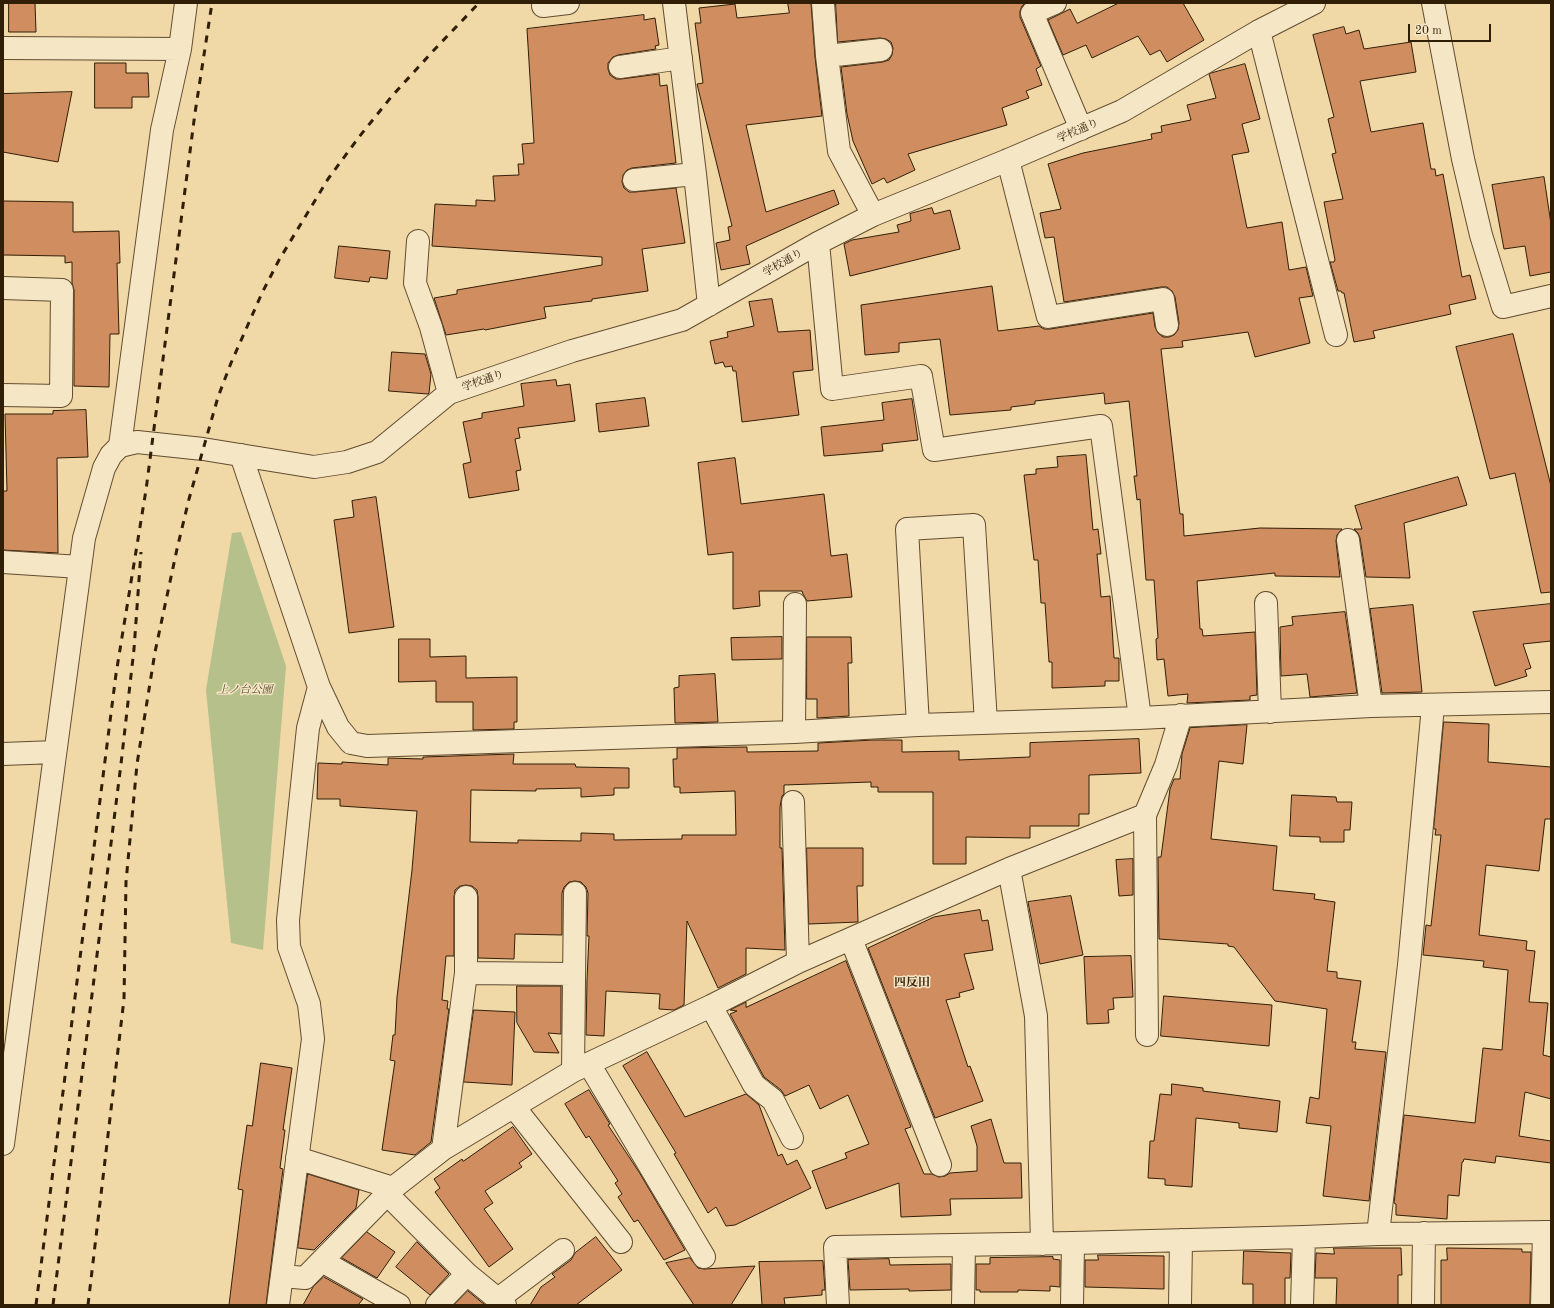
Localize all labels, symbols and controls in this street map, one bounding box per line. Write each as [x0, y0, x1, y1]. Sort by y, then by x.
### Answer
scale bar [1410, 16, 1493, 42]
text: 20 m [1415, 25, 1442, 37]
street label: 学校通り [1055, 116, 1101, 146]
street label: 学校通り [761, 246, 805, 280]
street label: 学校通り [460, 368, 506, 394]
park label: 上ノ台公園 [218, 683, 272, 697]
district label: 四反田 [894, 976, 930, 990]

